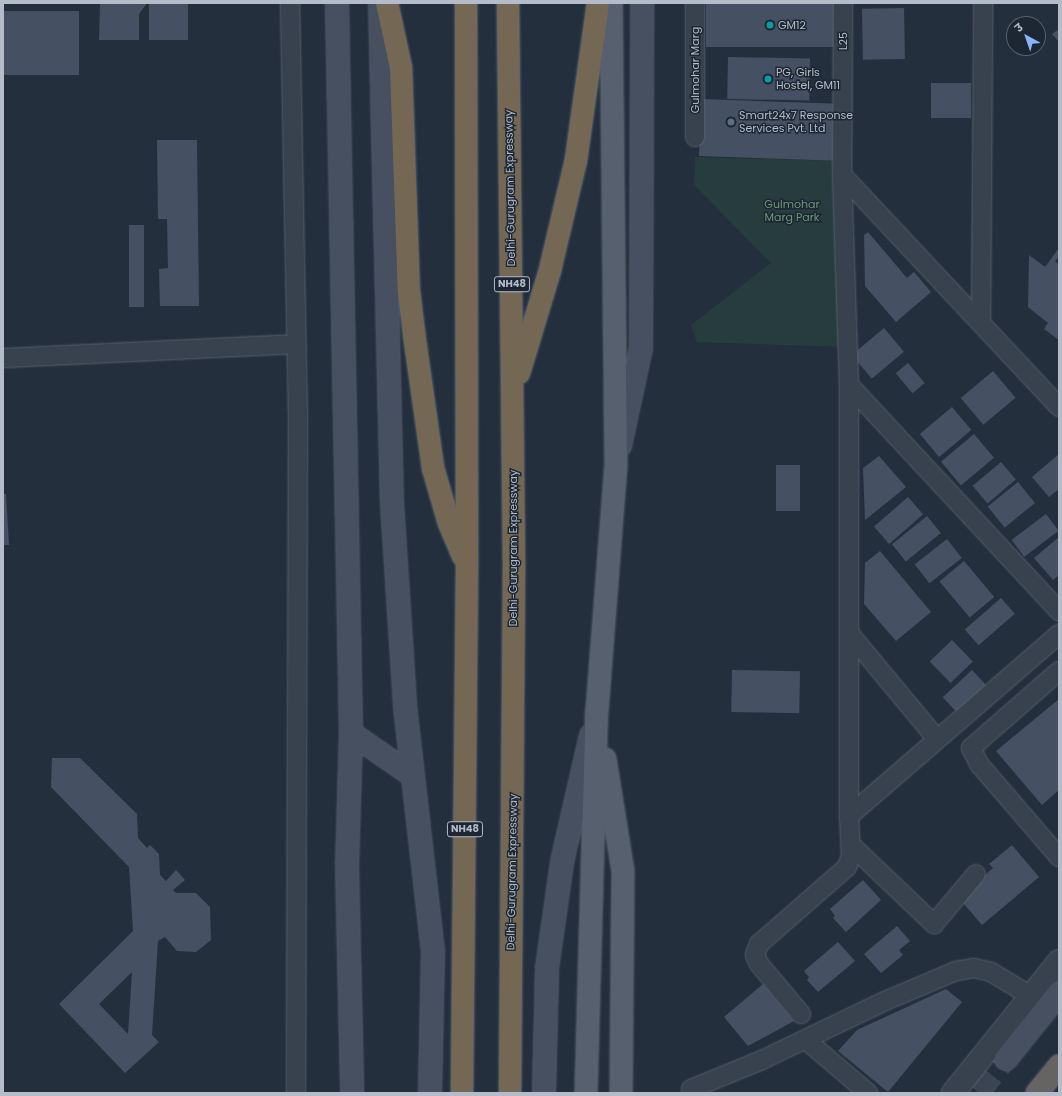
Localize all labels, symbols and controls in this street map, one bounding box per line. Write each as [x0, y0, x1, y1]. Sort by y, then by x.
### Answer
north arrow [1006, 16, 1046, 56]
place label: GM12 [778, 18, 806, 32]
text: उ [1011, 19, 1026, 36]
marker: GM12 [765, 20, 775, 30]
street label: Gulmohar Marg [688, 27, 702, 113]
street label: L25 [836, 32, 850, 50]
place label: PG, Girls Hostel, GM11 [776, 66, 840, 92]
marker: PG, Girls Hostel, GM11 [763, 74, 773, 84]
place label: Smart24x7 Response Services Pvt. Ltd [739, 109, 853, 135]
street label: Delhi-Gurugram Expressway [502, 110, 518, 266]
marker: Smart24x7 Response Services Pvt. Ltd [726, 117, 736, 127]
park label: Gulmohar Marg Park [764, 198, 820, 224]
road number: NH48 [493, 276, 531, 292]
street label: Delhi-Gurugram Expressway [506, 470, 520, 626]
street label: Delhi-Gurugram Expressway [504, 794, 520, 950]
road number: NH48 [446, 821, 484, 837]

